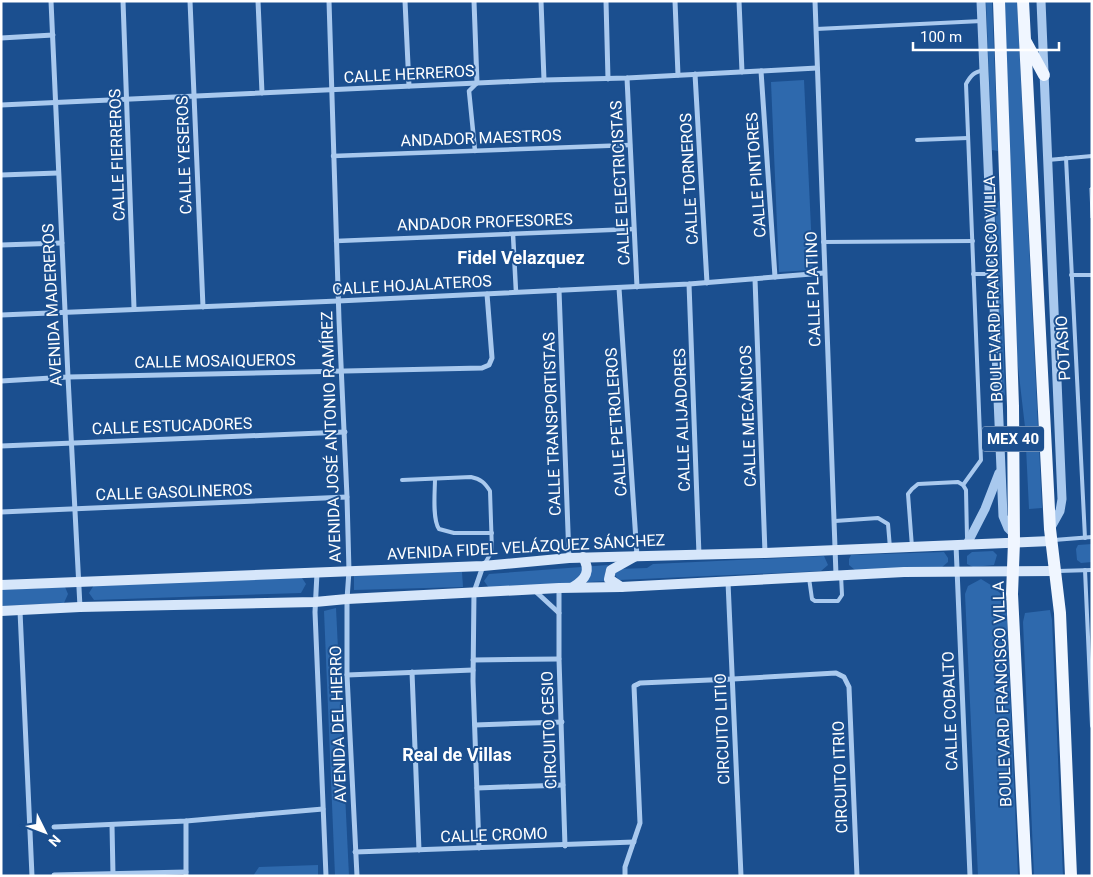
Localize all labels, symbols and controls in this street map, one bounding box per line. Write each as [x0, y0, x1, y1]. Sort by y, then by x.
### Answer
scale bar [913, 20, 1059, 52]
text: 100 m [920, 28, 962, 46]
street label: CALLE HERREROS [343, 61, 475, 87]
street label: CALLE FIERREROS [105, 88, 129, 222]
street label: CALLE YESEROS [172, 95, 196, 215]
street label: CALLE ELECTRICISTAS [606, 100, 634, 266]
street label: CALLE PINTORES [742, 112, 770, 238]
street label: CALLE TORNEROS [676, 113, 702, 245]
street label: ANDADOR MAESTROS [400, 126, 562, 150]
street label: BOULEVARD FRANCISCO VILLA [980, 175, 1006, 402]
street label: ANDADOR PROFESORES [397, 209, 573, 235]
street label: AVENIDA MADEREROS [38, 223, 66, 387]
street label: CALLE PLATINO [801, 231, 825, 347]
district label: Fidel Velazquez [457, 247, 585, 268]
street label: CALLE HOJALATEROS [332, 271, 492, 299]
street label: AVENIDA JOSÉ ANTONIO RAMÍREZ [317, 311, 345, 563]
street label: POTASIO [1052, 315, 1074, 381]
street label: CALLE TRANSPORTISTAS [539, 332, 565, 516]
street label: CALLE MECÁNICOS [736, 345, 760, 487]
street label: CALLE PETROLEROS [601, 347, 631, 497]
street label: CALLE ALIJADORES [670, 348, 694, 492]
street label: CALLE MOSAIQUEROS [134, 350, 296, 372]
street label: CALLE ESTUCADORES [91, 414, 253, 438]
road number: MEX 40 [982, 426, 1044, 452]
street label: CALLE GASOLINEROS [95, 480, 253, 504]
street label: AVENIDA FIDEL VELÁZQUEZ SÁNCHEZ [386, 530, 666, 564]
street label: BOULEVARD FRANCISCO VILLA [989, 580, 1015, 807]
street label: AVENIDA DEL HIERRO [326, 645, 350, 803]
street label: CALLE COBALTO [938, 651, 962, 771]
street label: CIRCUITO CESIO [537, 671, 561, 789]
street label: CIRCUITO LITIO [711, 673, 733, 785]
street label: CIRCUITO ITRIO [829, 720, 851, 834]
district label: Real de Villas [402, 744, 512, 765]
north arrow [20, 807, 70, 857]
street label: CALLE CROMO [440, 824, 548, 846]
text: N [45, 832, 64, 850]

